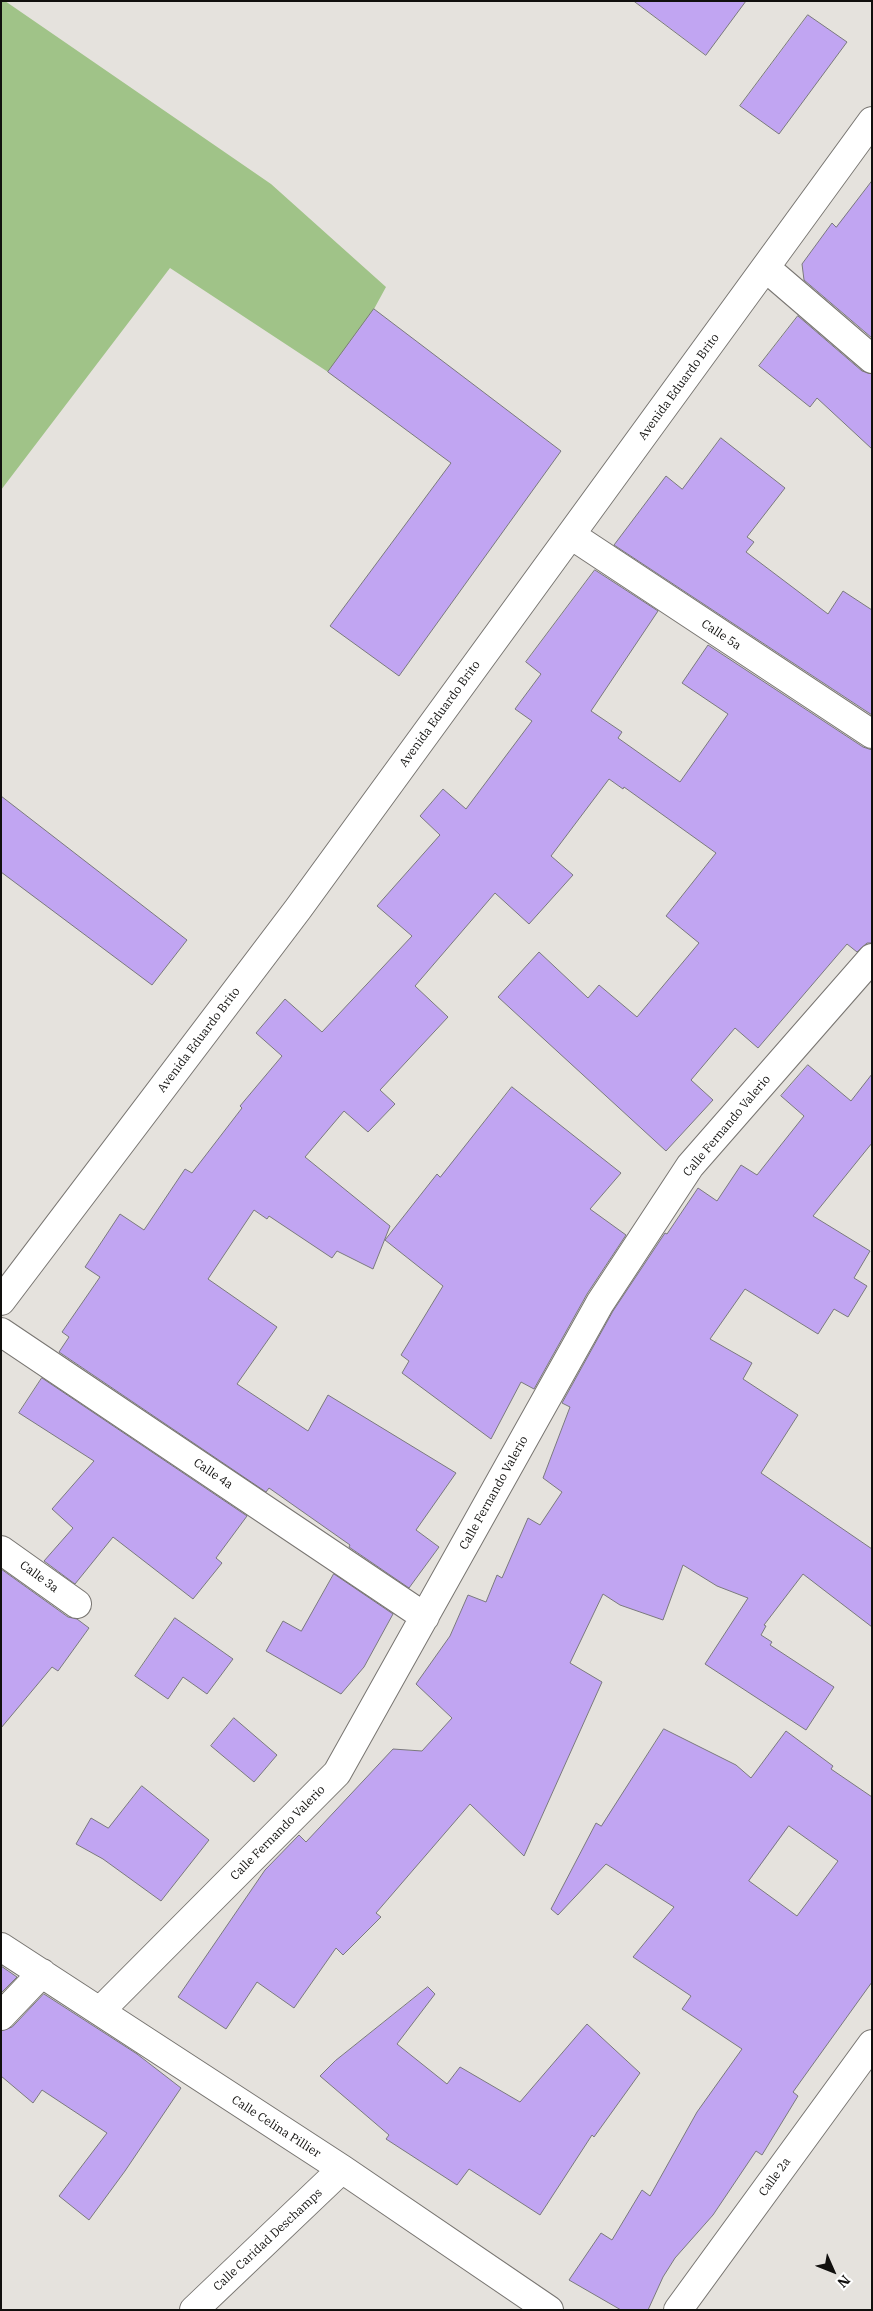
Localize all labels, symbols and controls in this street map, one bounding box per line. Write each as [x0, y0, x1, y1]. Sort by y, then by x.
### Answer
street label: Avenida Eduardo Brito [636, 331, 722, 443]
street label: Calle 5a [698, 617, 744, 653]
street label: Avenida Eduardo Brito [397, 658, 483, 770]
street label: Avenida Eduardo Brito [155, 985, 243, 1095]
street label: Calle Fernando Valerio [680, 1072, 774, 1180]
street label: Calle Fernando Valerio [457, 1434, 531, 1552]
street label: Calle 4a [191, 1456, 235, 1492]
street label: Calle 3a [17, 1558, 61, 1596]
street label: Calle Fernando Valerio [228, 1783, 328, 1883]
street label: Calle Celina Pillier [229, 2093, 323, 2161]
street label: Calle 2a [756, 2155, 794, 2199]
street label: Calle Caridad Deschamps [211, 2186, 325, 2294]
north arrow [808, 2246, 858, 2296]
text: N [833, 2271, 854, 2292]

